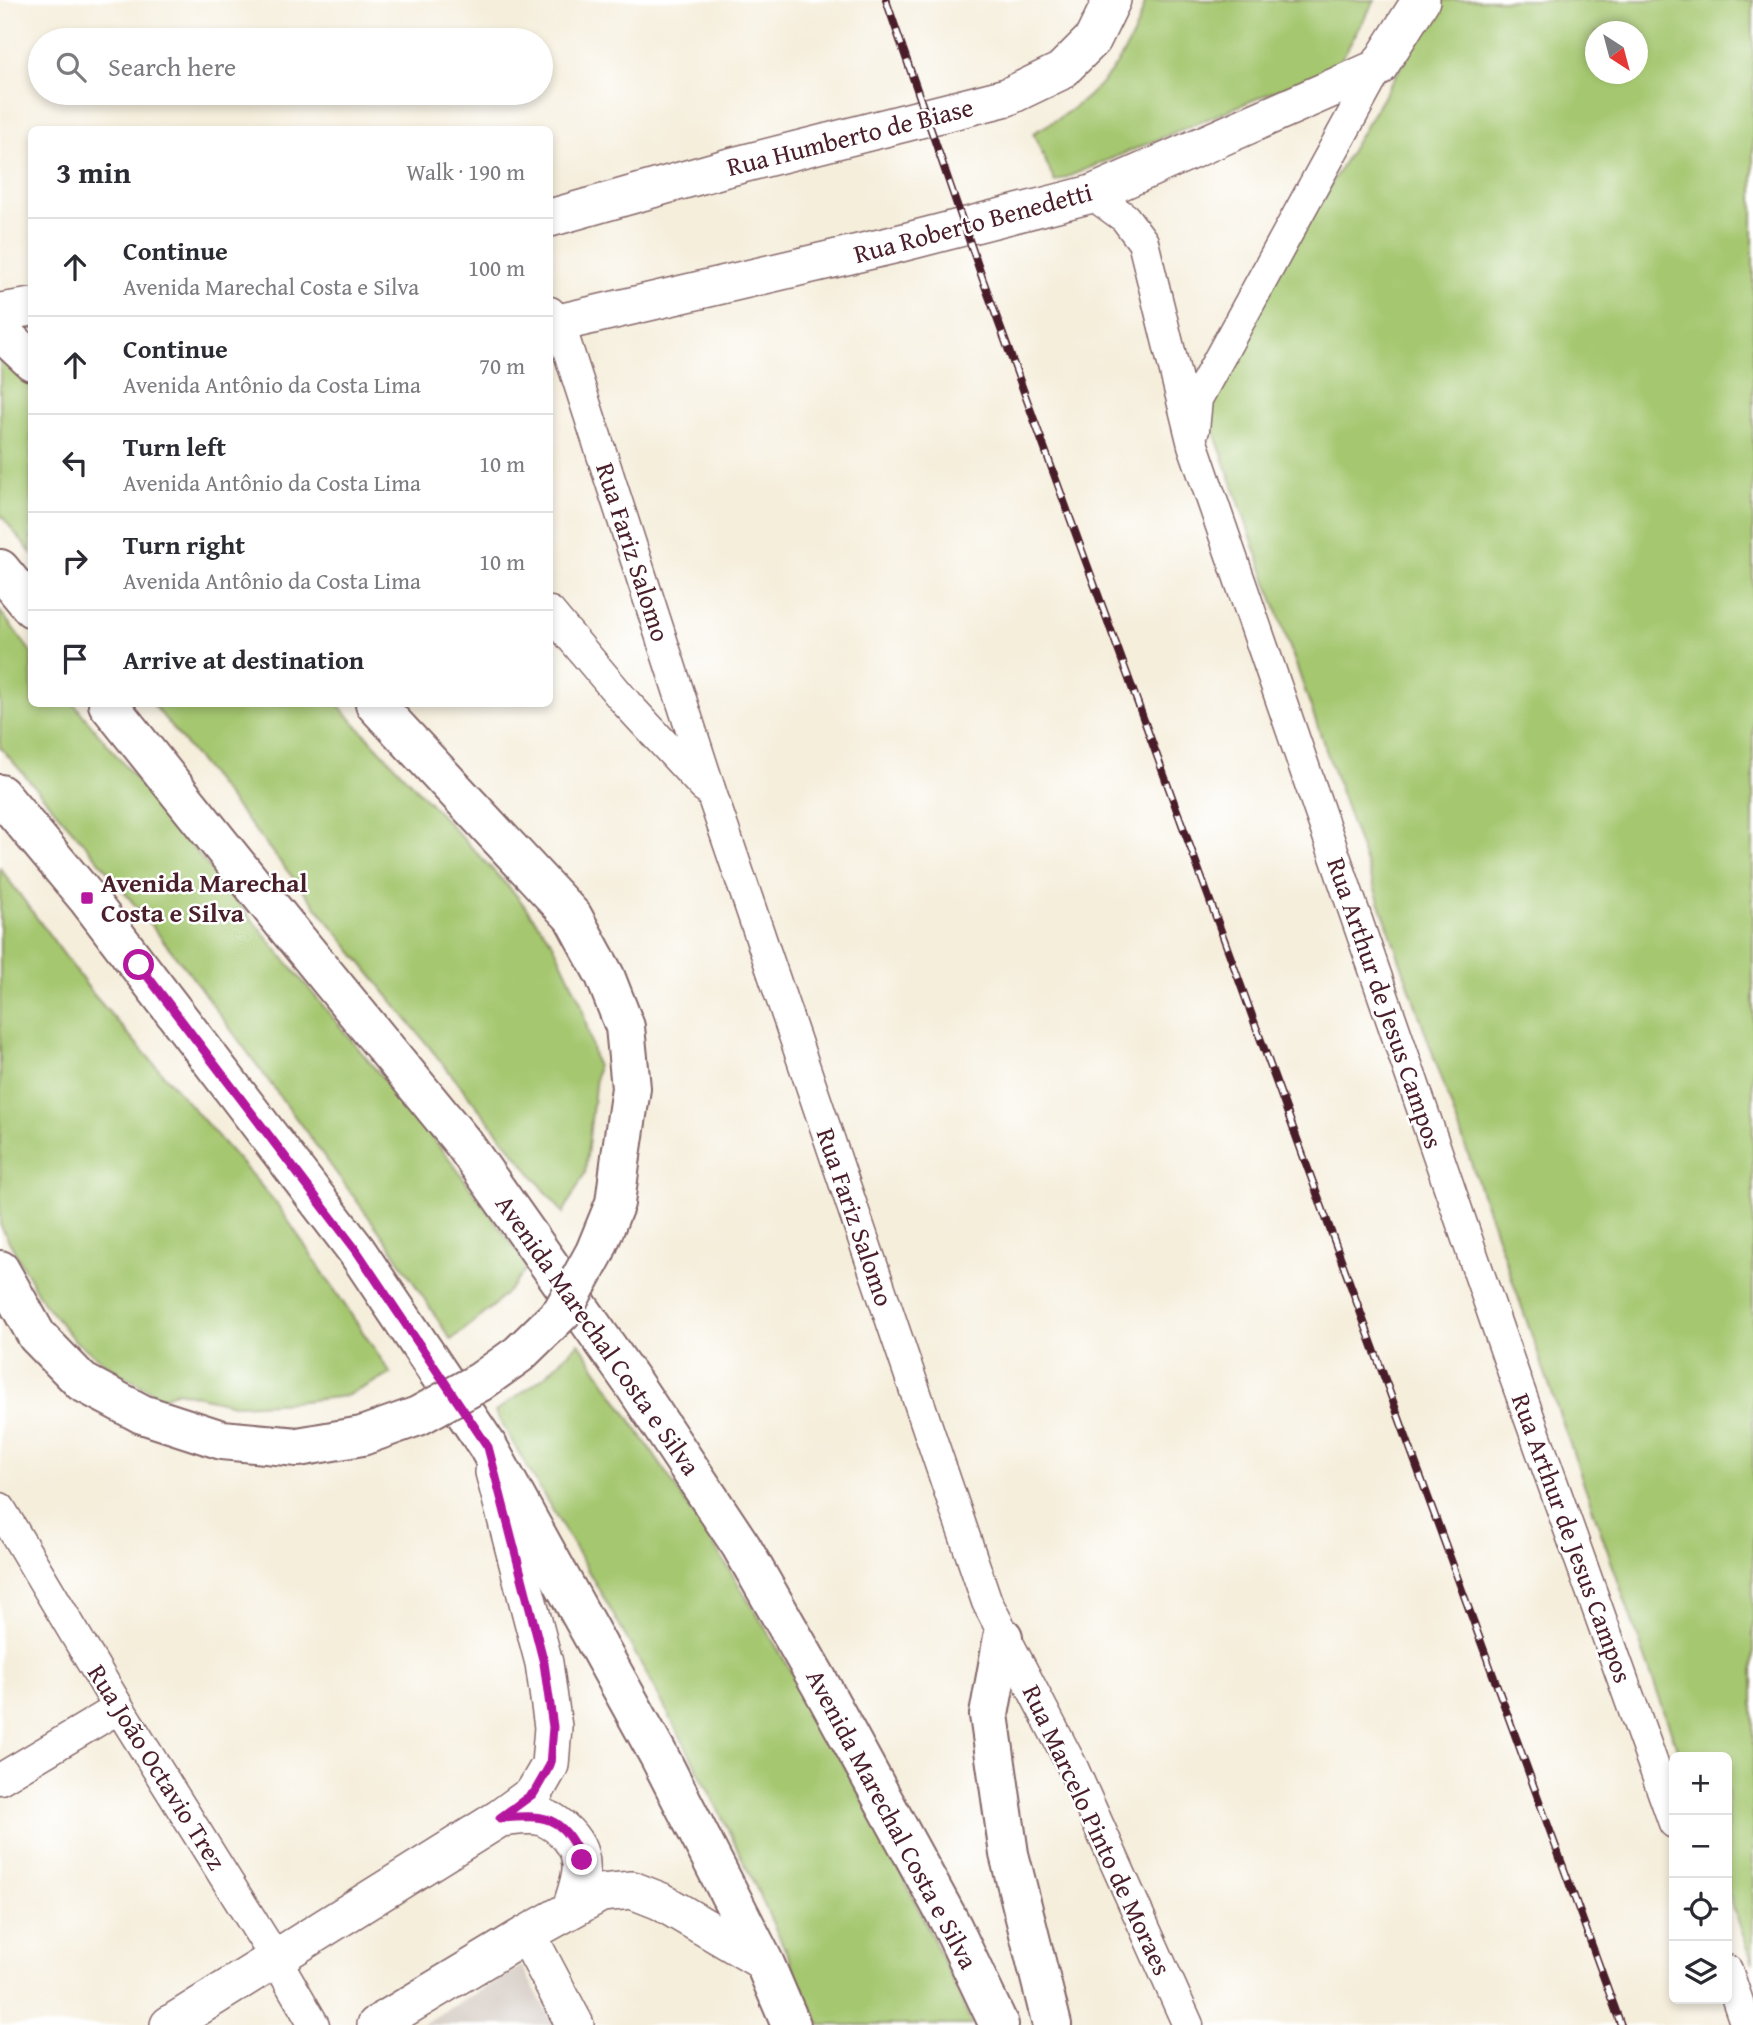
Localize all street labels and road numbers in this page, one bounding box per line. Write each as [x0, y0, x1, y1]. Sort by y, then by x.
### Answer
street label: Rua Humberto de Biase [723, 87, 977, 186]
street label: Rua Roberto Benedetti [849, 172, 1096, 273]
street label: Rua Fariz Salomo [586, 457, 681, 646]
street label: Rua Arthur de Jesus Campos [1317, 852, 1454, 1154]
street label: Rua Fariz Salomo [807, 1122, 904, 1311]
street label: Avenida Marechal Costa e Silva [486, 1186, 711, 1484]
street label: Rua Arthur de Jesus Campos [1502, 1388, 1643, 1688]
street label: Rua João Octavio Trez [78, 1656, 236, 1877]
street label: Avenida Marechal Costa e Silva [797, 1662, 989, 1976]
street label: Rua Marcelo Pinto de Moraes [1013, 1678, 1182, 1982]

